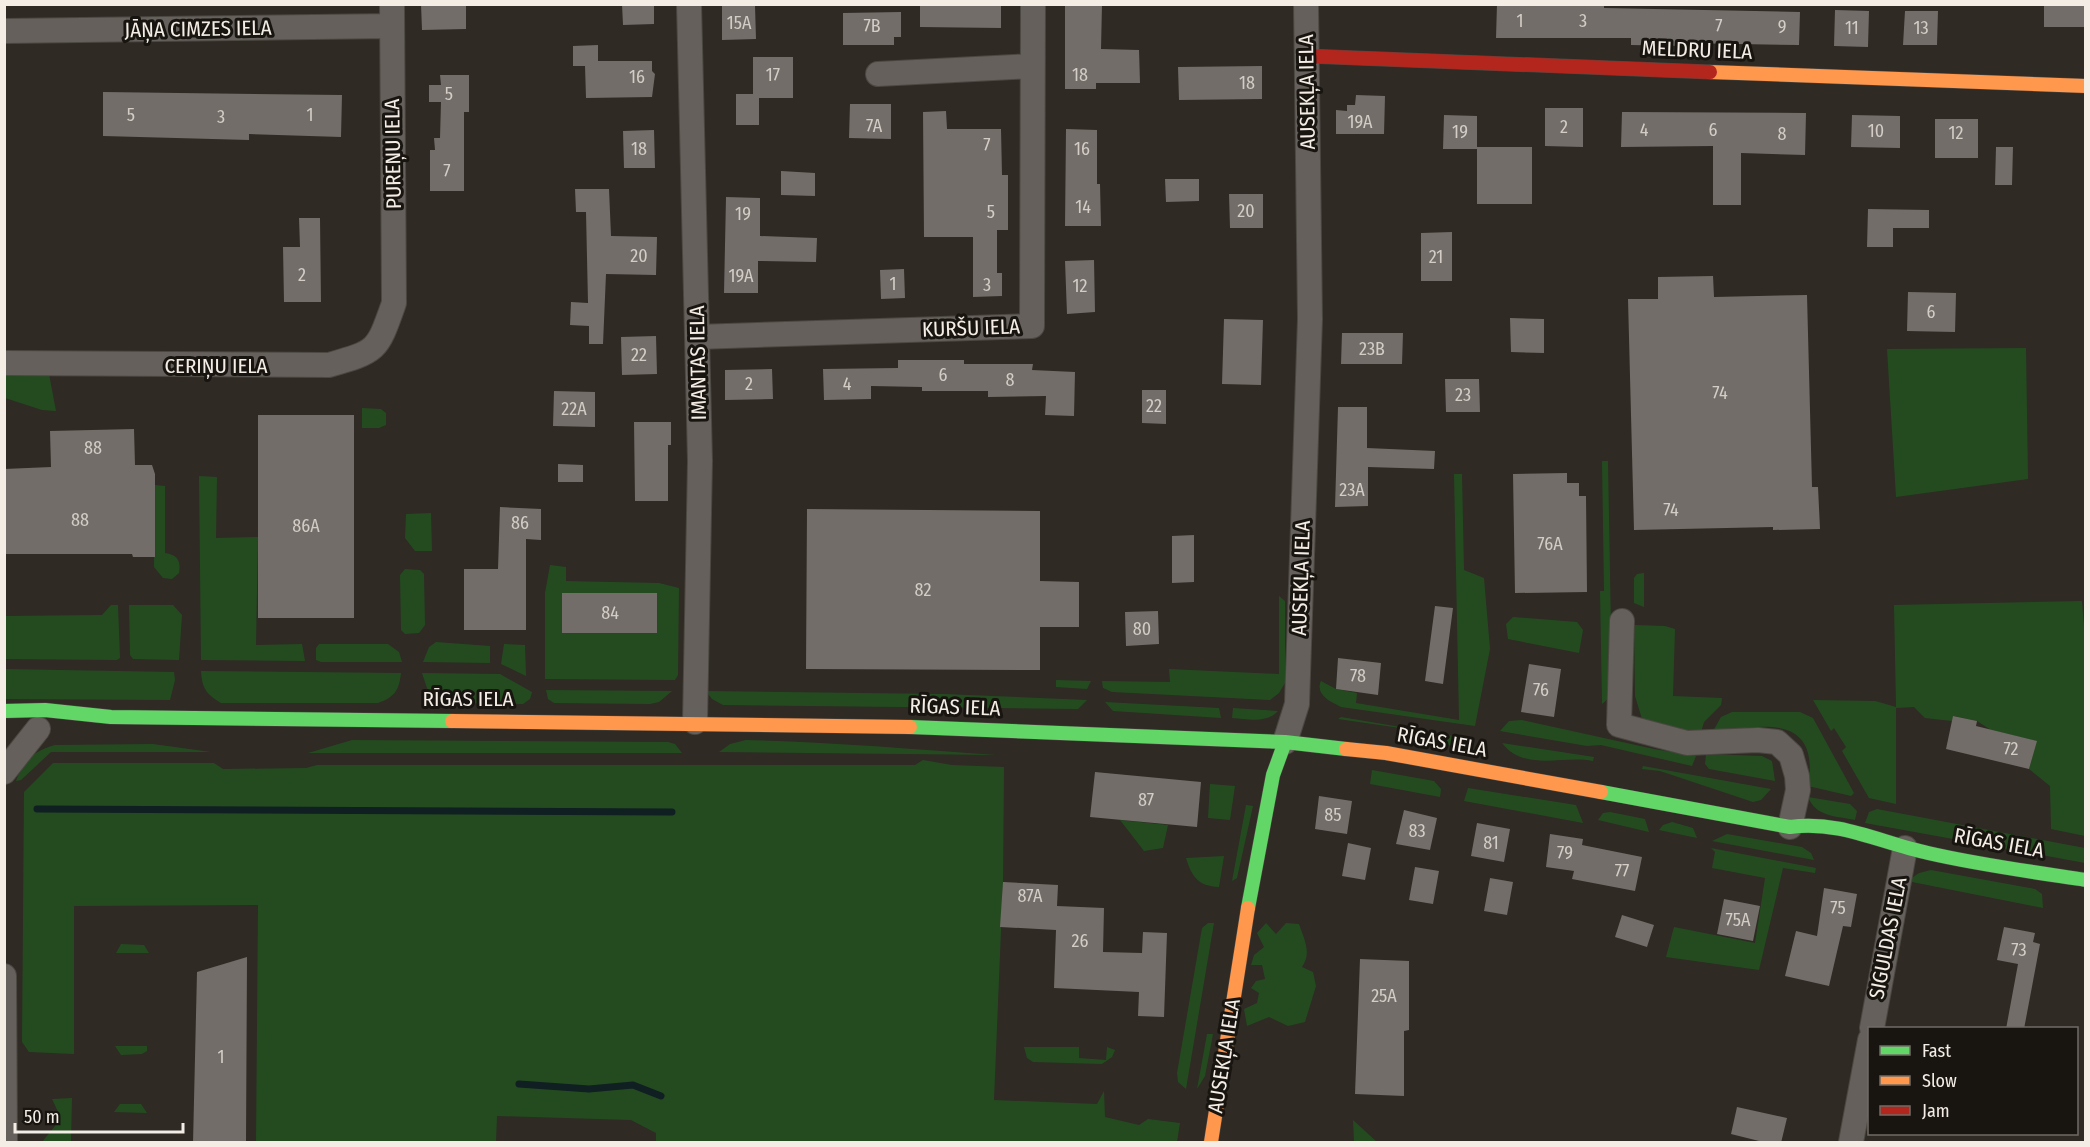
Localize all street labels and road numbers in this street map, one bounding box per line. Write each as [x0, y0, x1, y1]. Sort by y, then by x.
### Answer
street label: JĀŅA CIMZES IELA [124, 15, 272, 43]
street label: AUSEKĻA IELA [1293, 34, 1321, 150]
street label: MELDRU IELA [1641, 35, 1753, 65]
street label: PUREŅU IELA [379, 99, 407, 209]
street label: IMANTAS IELA [684, 305, 712, 421]
street label: KURŠU IELA [922, 313, 1020, 343]
street label: CERIŅU IELA [164, 353, 268, 379]
street label: AUSEKĻA IELA [1286, 520, 1316, 636]
street label: RĪGAS IELA [422, 686, 514, 712]
street label: RĪGAS IELA [909, 692, 1001, 722]
street label: RĪGAS IELA [1395, 721, 1489, 763]
street label: RĪGAS IELA [1952, 822, 2046, 864]
street label: SIGULDAS IELA [1863, 875, 1913, 1001]
street label: AUSEKĻA IELA [1202, 997, 1246, 1115]

